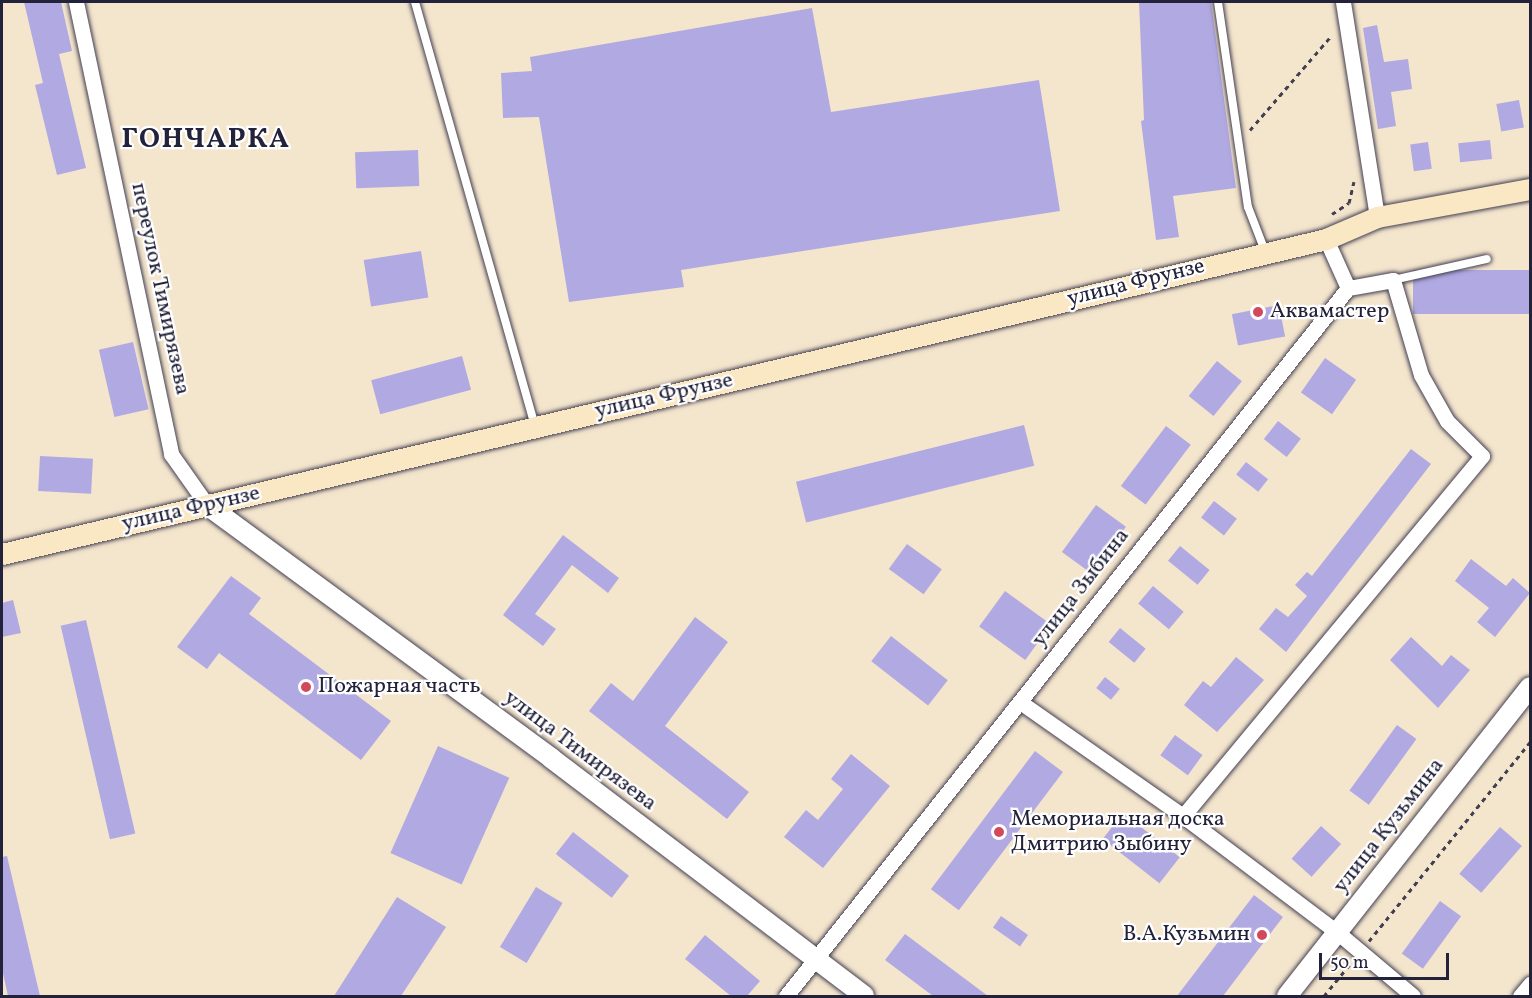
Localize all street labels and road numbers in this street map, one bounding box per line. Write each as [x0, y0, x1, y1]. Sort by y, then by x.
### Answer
street label: переулок Тимирязева [125, 180, 195, 398]
street label: улица Фрунзе [1064, 253, 1208, 313]
street label: улица Фрунзе [592, 367, 736, 425]
street label: улица Фрунзе [119, 480, 263, 538]
street label: улица Зыбина [1027, 523, 1135, 653]
street label: улица Тимирязева [498, 685, 662, 817]
street label: улица Кузьмина [1328, 753, 1450, 899]

